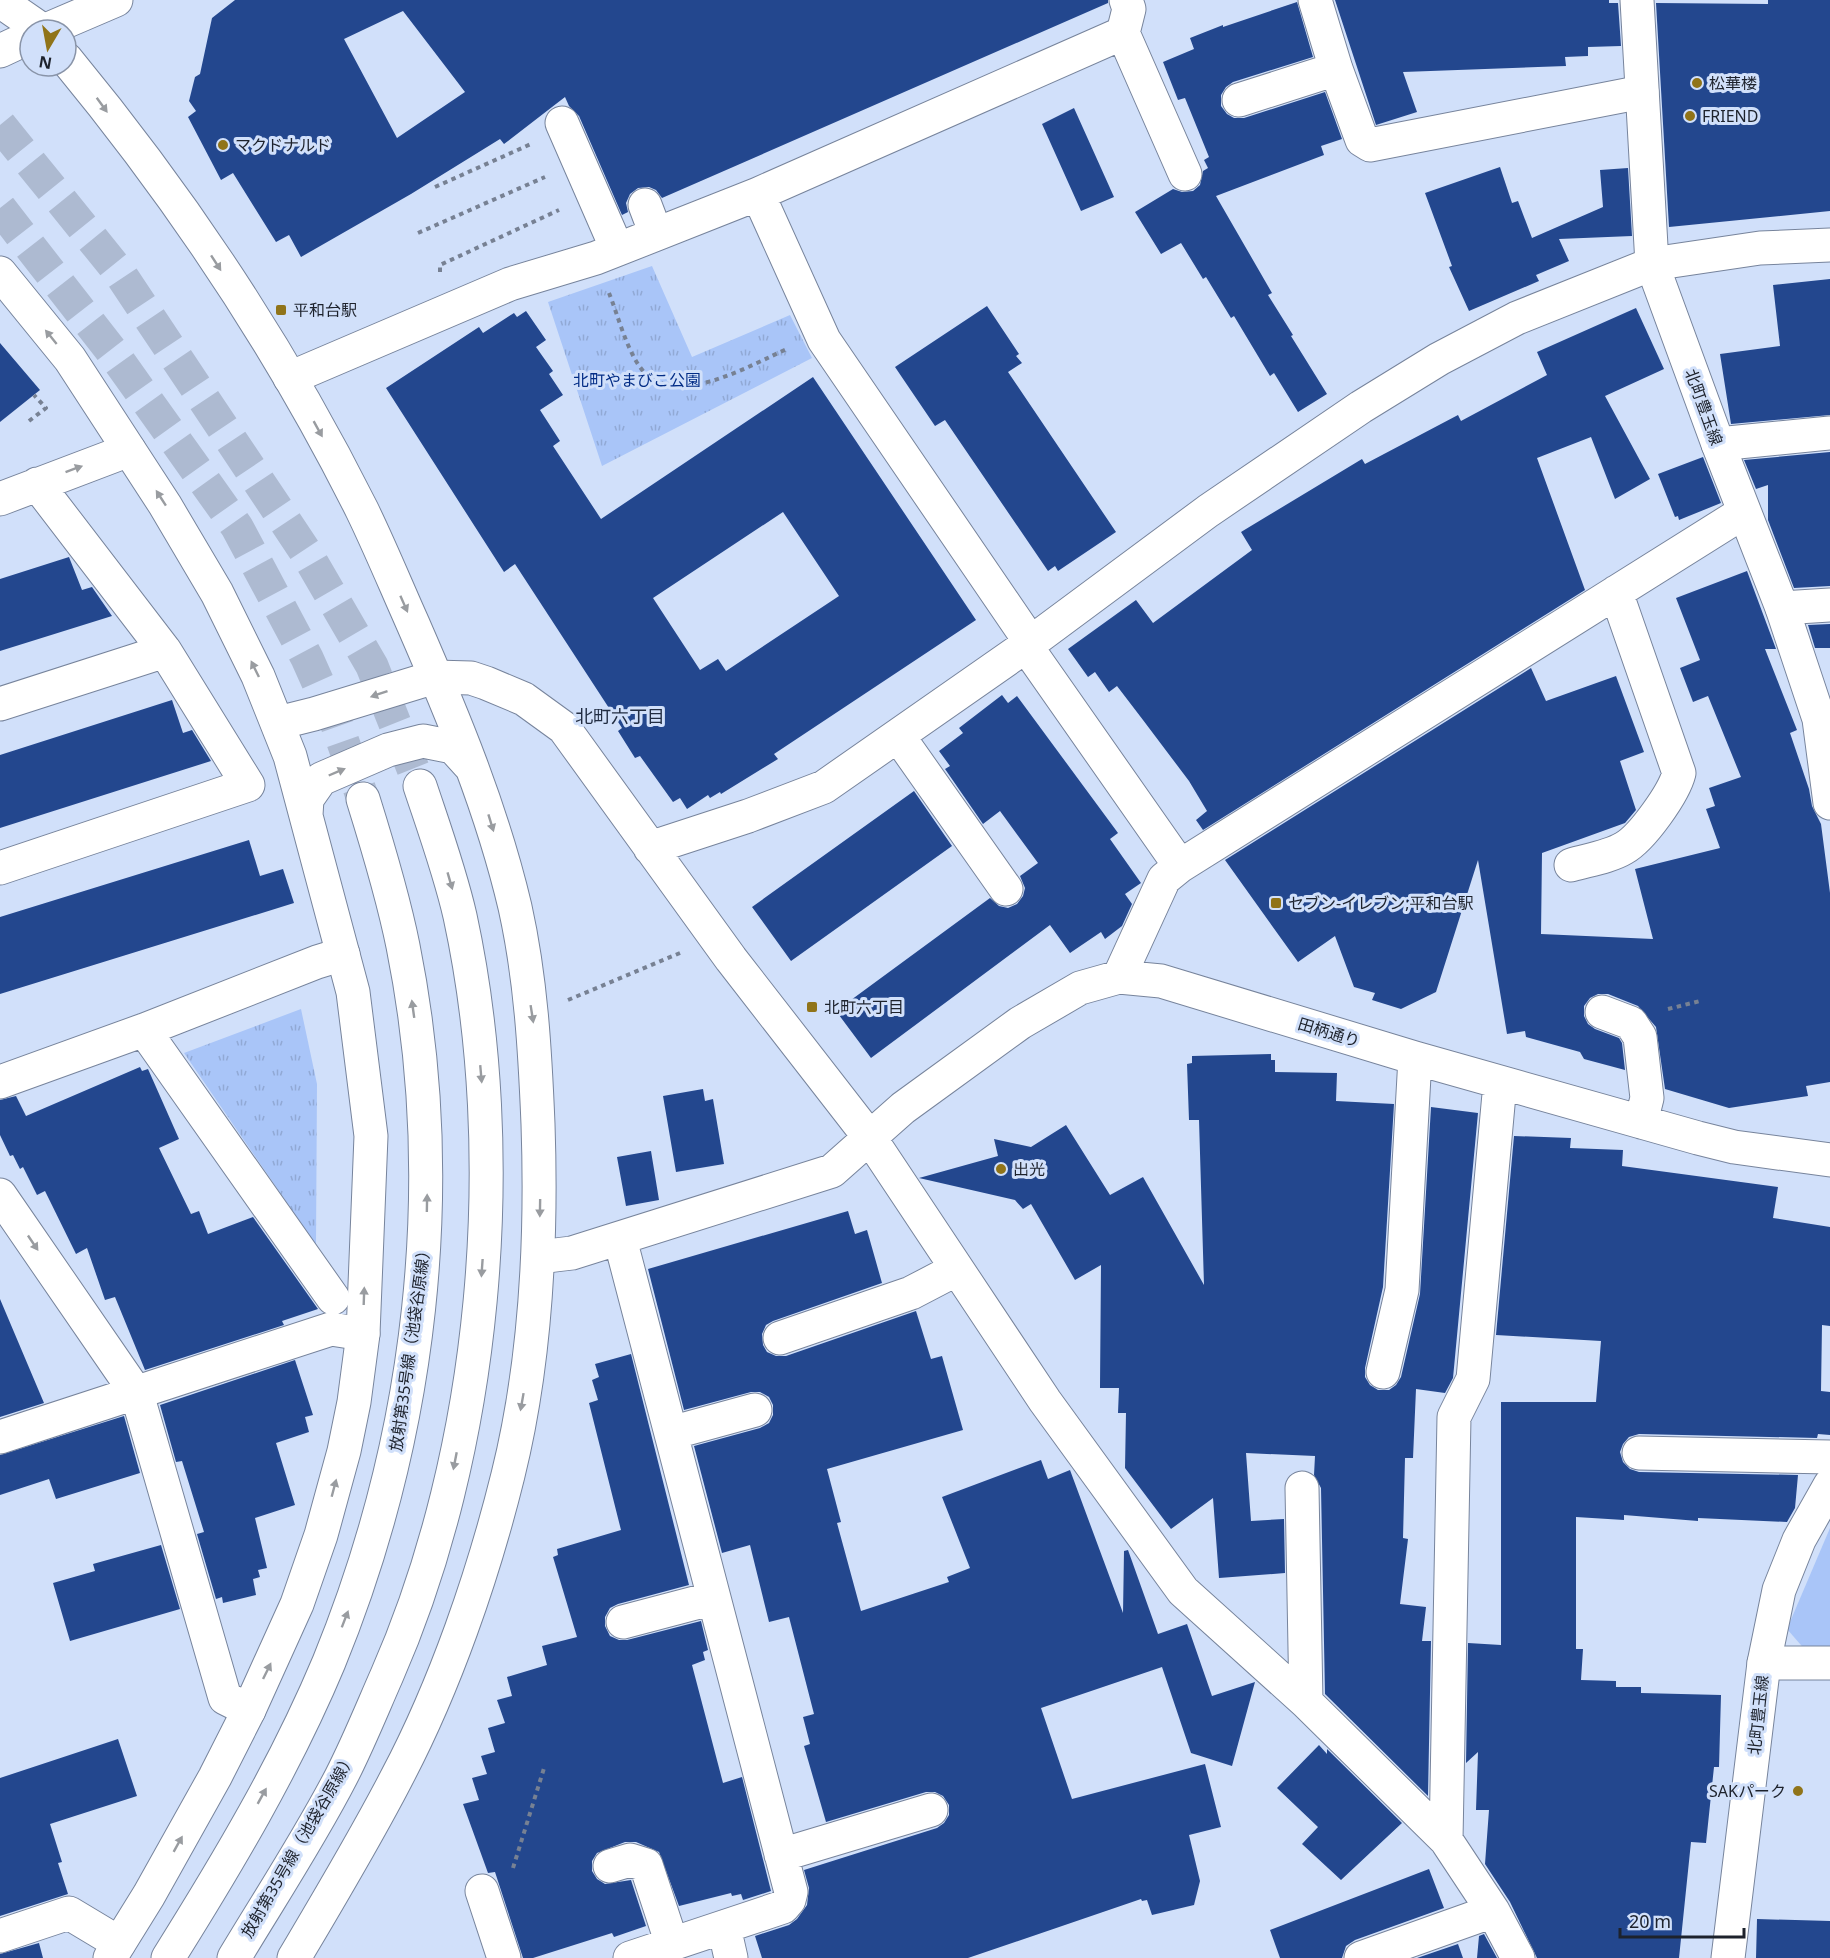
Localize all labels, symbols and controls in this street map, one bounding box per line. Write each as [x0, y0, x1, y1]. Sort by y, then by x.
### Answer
north arrow [18, 18, 78, 78]
text: N [37, 51, 54, 75]
place label: 松華楼 [1709, 72, 1757, 94]
marker: 松華楼 [1690, 76, 1704, 90]
one-way arrow [96, 97, 108, 112]
place label: FRIEND [1702, 105, 1758, 127]
marker: FRIEND [1683, 109, 1697, 123]
place label: マクドナルド [235, 134, 331, 156]
marker: マクドナルド [216, 138, 230, 152]
one-way arrow [210, 255, 221, 271]
place label: 平和台駅 [293, 299, 357, 321]
marker: 平和台駅 [274, 303, 288, 317]
one-way arrow [45, 329, 58, 345]
street label: 北町豊玉線 [1680, 366, 1728, 448]
park label: 北町やまびこ公園 [573, 369, 701, 391]
one-way arrow [313, 421, 323, 438]
one-way arrow [65, 464, 83, 474]
one-way arrow [155, 490, 166, 506]
one-way arrow [399, 595, 409, 613]
one-way arrow [250, 660, 259, 677]
one-way arrow [370, 689, 388, 699]
district label: 北町六丁目 [575, 704, 665, 728]
one-way arrow [329, 767, 346, 776]
one-way arrow [487, 814, 496, 832]
one-way arrow [446, 872, 456, 891]
place label: セブン-イレブン;平和台駅 [1288, 892, 1473, 914]
marker: セブン-イレブン;平和台駅 [1269, 896, 1283, 910]
place label: 北町六丁目 [824, 996, 904, 1018]
one-way arrow [408, 999, 418, 1018]
marker: 北町六丁目 [805, 1000, 819, 1014]
one-way arrow [528, 1004, 537, 1023]
street label: 田柄通り [1295, 1012, 1363, 1052]
one-way arrow [476, 1064, 486, 1083]
place label: 出光 [1013, 1158, 1045, 1180]
marker: 出光 [994, 1162, 1008, 1176]
one-way arrow [422, 1194, 432, 1213]
one-way arrow [535, 1199, 544, 1218]
one-way arrow [27, 1234, 39, 1250]
street label: 放射第35号線（池袋谷原線） [384, 1241, 436, 1453]
one-way arrow [477, 1259, 487, 1278]
one-way arrow [360, 1287, 369, 1306]
one-way arrow [517, 1393, 526, 1412]
one-way arrow [450, 1452, 459, 1471]
one-way arrow [330, 1479, 340, 1498]
one-way arrow [341, 1610, 350, 1628]
one-way arrow [263, 1663, 272, 1680]
street label: 北町豊玉線 [1743, 1674, 1773, 1756]
street label: 放射第35号線（池袋谷原線） [236, 1748, 360, 1942]
place label: SAKパーク [1709, 1780, 1786, 1802]
marker: SAKパーク [1791, 1784, 1805, 1798]
one-way arrow [257, 1787, 267, 1804]
one-way arrow [172, 1836, 183, 1852]
scale bar [1620, 1901, 1744, 1939]
text: 20 m [1629, 1909, 1671, 1933]

